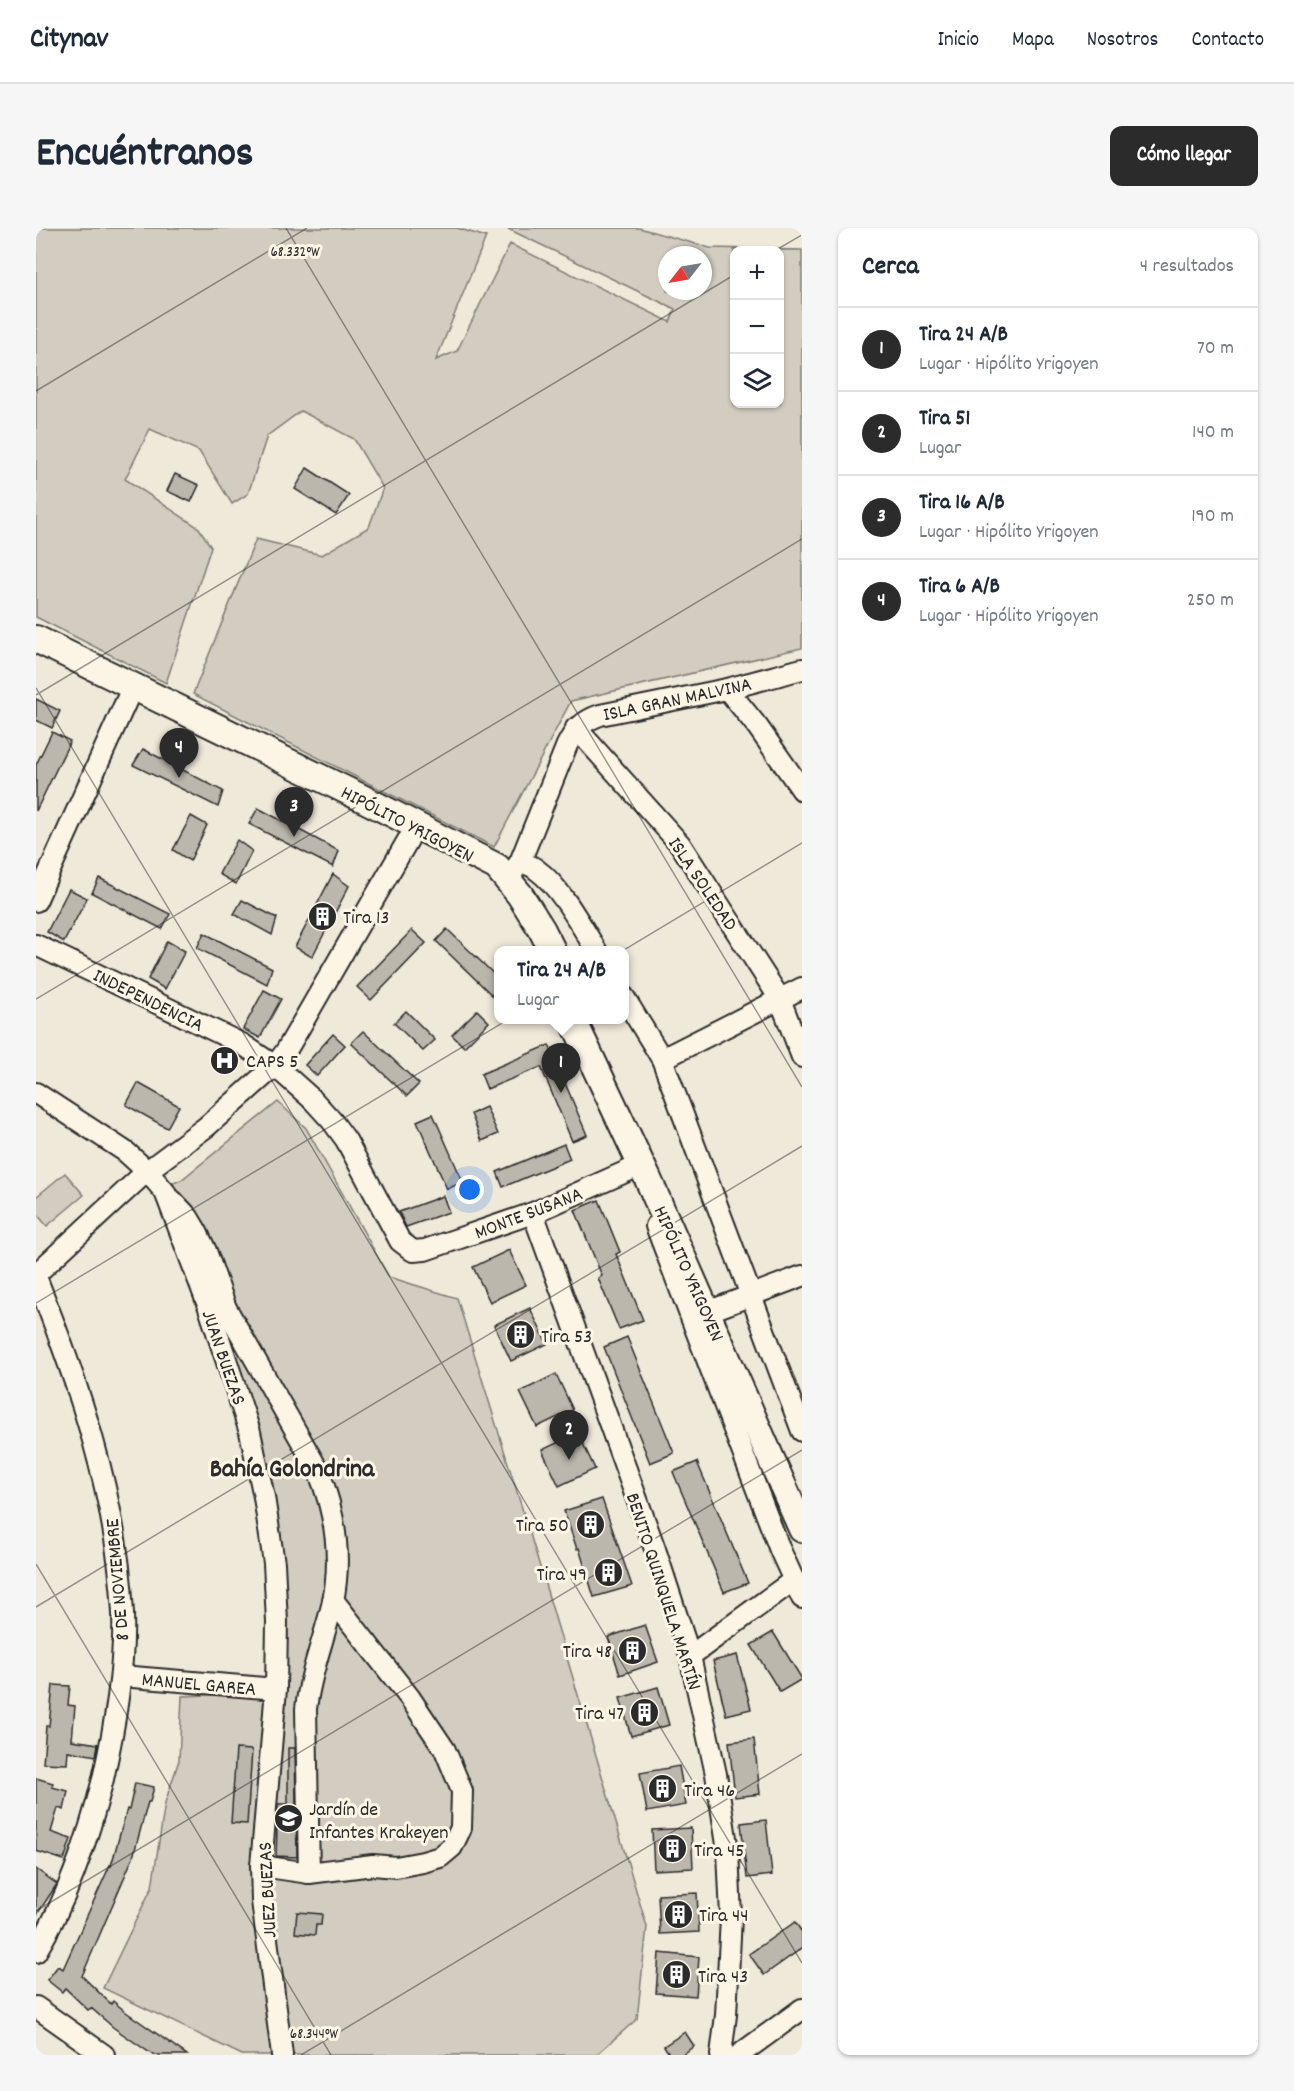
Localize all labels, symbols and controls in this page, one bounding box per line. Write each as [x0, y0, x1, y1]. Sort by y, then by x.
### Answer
text: Citynav [30, 21, 108, 61]
text: Inicio [937, 26, 979, 56]
text: Mapa [1012, 26, 1054, 56]
text: Nosotros [1087, 26, 1158, 56]
text: Contacto [1191, 26, 1264, 56]
text: Encuéntranos [36, 126, 254, 186]
button: Cómo llegar [1110, 126, 1258, 186]
text: 68.332°W [270, 242, 320, 264]
north arrow [658, 246, 712, 300]
map controls [730, 246, 784, 408]
button: + [730, 246, 784, 300]
text: Cerca [862, 249, 919, 286]
text: 4 resultados [1140, 253, 1234, 281]
button: − [730, 300, 784, 354]
text: Tira 24 A/B [919, 320, 1008, 351]
text: 1 [879, 335, 884, 363]
text: 70 m [1197, 335, 1234, 363]
text: Lugar · Hipólito Yrigoyen [919, 351, 1099, 379]
button: layers [730, 354, 784, 408]
text: Tira 51 [919, 404, 970, 435]
text: 2 [877, 419, 886, 447]
text: 140 m [1192, 419, 1234, 447]
text: Lugar [919, 435, 961, 463]
text: Tira 16 A/B [919, 488, 1005, 519]
text: 3 [877, 503, 886, 531]
text: 190 m [1191, 503, 1234, 531]
text: Lugar · Hipólito Yrigoyen [919, 519, 1099, 547]
text: Tira 6 A/B [919, 572, 1000, 603]
text: 4 [877, 587, 886, 615]
text: 250 m [1187, 587, 1234, 615]
text: Lugar · Hipólito Yrigoyen [919, 603, 1099, 631]
street label: ISLA GRAN MALVINA [601, 671, 755, 730]
pin: 4 [160, 728, 198, 778]
street label: HIPÓLITO YRIGOYEN [335, 780, 478, 871]
pin: 3 [274, 788, 314, 837]
street label: ISLA SOLEDAD [660, 832, 743, 937]
building icon: Tira 13 [306, 900, 338, 932]
place label: Tira 13 [343, 905, 389, 933]
popup [494, 946, 629, 1024]
text: Tira 24 A/B [517, 956, 606, 987]
street label: INDEPENDENCIA [88, 963, 208, 1041]
text: Lugar [517, 987, 559, 1015]
hospital icon: CAPS 5 [209, 1044, 241, 1076]
pin: 1 [542, 1044, 580, 1093]
place label: CAPS 5 [246, 1049, 299, 1077]
your location [455, 1175, 484, 1204]
street label: MONTE SUSANA [471, 1181, 587, 1248]
street label: HIPÓLITO YRIGOYEN [645, 1202, 730, 1347]
street label: JUAN BUEZAS [193, 1307, 252, 1409]
building icon: Tira 53 [504, 1319, 536, 1351]
place label: Tira 53 [541, 1324, 592, 1352]
pin: 2 [550, 1410, 588, 1460]
district label: Bahía Golondrina [210, 1452, 375, 1489]
street label: BENITO QUINQUELA MARTÍN [617, 1490, 707, 1694]
building icon: Tira 50 [574, 1508, 606, 1540]
place label: Tira 50 [516, 1513, 569, 1541]
street label: 8 DE NOVIEMBRE [100, 1517, 138, 1642]
building icon: Tira 49 [592, 1557, 624, 1589]
place label: Tira 49 [537, 1562, 587, 1590]
building icon: Tira 48 [617, 1634, 649, 1666]
place label: Tira 48 [563, 1639, 612, 1667]
street label: MANUEL GAREA [140, 1667, 257, 1705]
building icon: Tira 47 [629, 1696, 661, 1728]
place label: Tira 47 [575, 1701, 624, 1729]
building icon: Tira 46 [647, 1773, 679, 1805]
place label: Tira 46 [684, 1778, 735, 1806]
place label: Jardín de Infantes Krakeyen [309, 1797, 448, 1848]
school or university icon: Jardín de Infantes Krakeyen [272, 1803, 304, 1835]
building icon: Tira 45 [657, 1833, 689, 1865]
place label: Tira 45 [694, 1838, 745, 1866]
street label: JUEZ BUEZAS [252, 1841, 285, 1939]
building icon: Tira 44 [662, 1898, 694, 1930]
place label: Tira 44 [699, 1903, 749, 1931]
building icon: Tira 43 [661, 1959, 693, 1991]
place label: Tira 43 [698, 1964, 748, 1992]
text: 68.344°W [290, 2024, 339, 2046]

